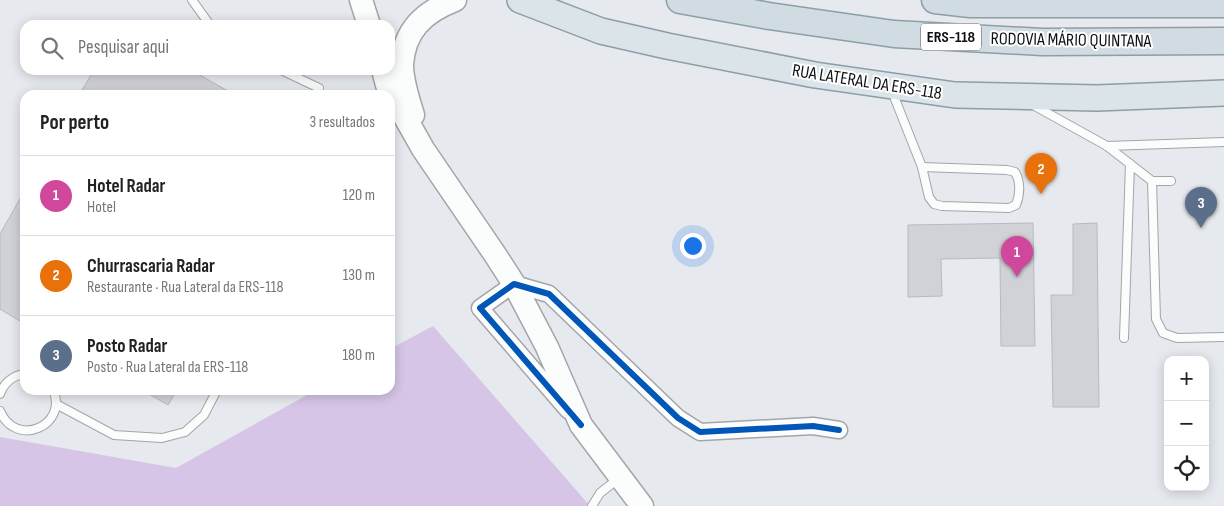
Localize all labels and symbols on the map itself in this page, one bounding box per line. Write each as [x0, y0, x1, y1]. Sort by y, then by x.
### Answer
road number: ERS-118 [921, 24, 981, 51]
street label: RODOVIA MÁRIO QUINTANA [990, 28, 1152, 52]
street label: RUA LATERAL DA ERS-118 [791, 60, 944, 104]
pin: 2 [1025, 153, 1057, 194]
pin: 3 [1185, 187, 1217, 228]
your location [680, 233, 706, 259]
pin: 1 [1001, 236, 1033, 277]

